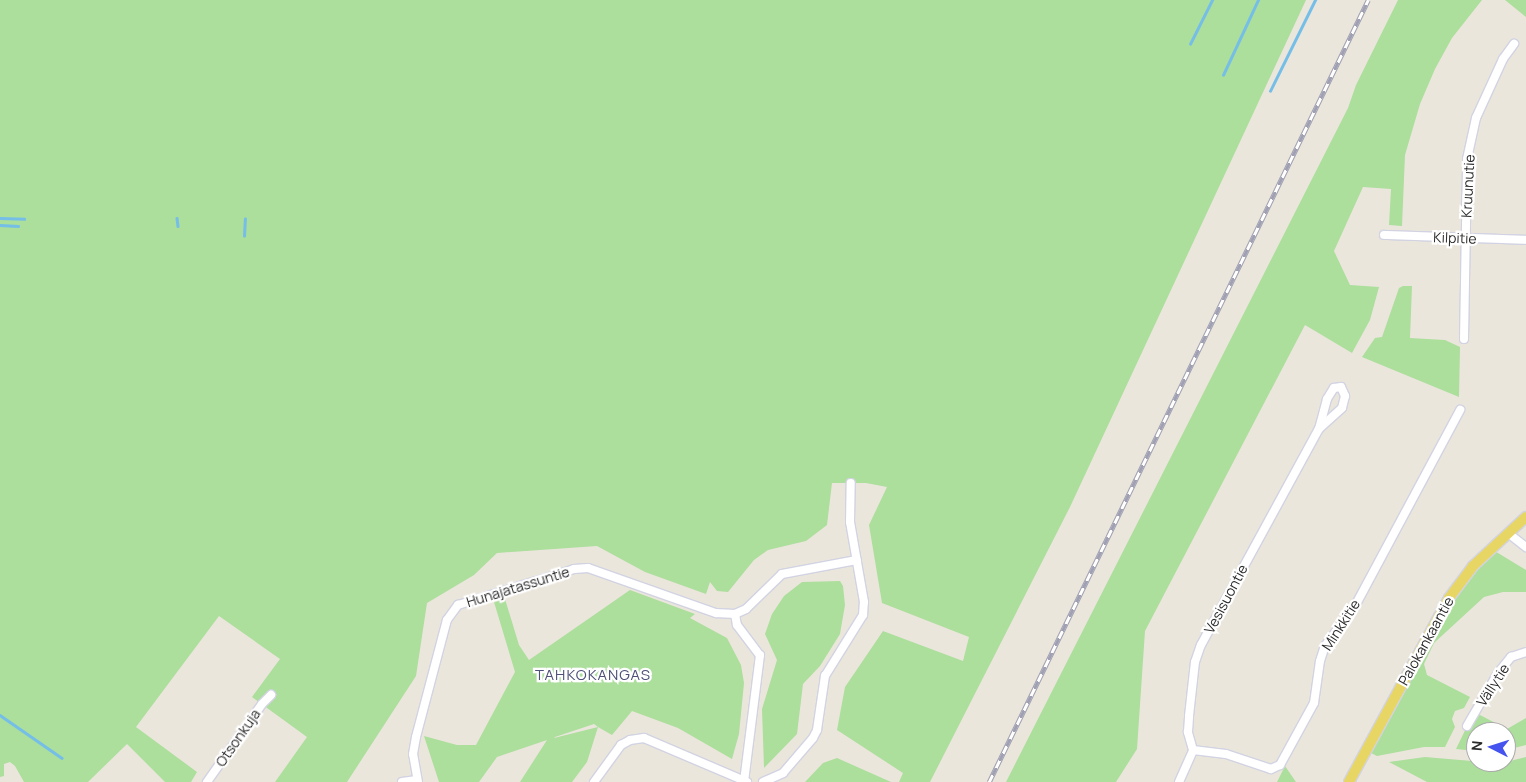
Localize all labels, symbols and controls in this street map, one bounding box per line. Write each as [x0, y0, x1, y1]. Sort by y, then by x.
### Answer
street label: Kruunutie [1458, 154, 1478, 218]
street label: Kilpitie [1433, 229, 1477, 247]
street label: Vesisuontie [1201, 562, 1251, 636]
street label: Hunajatassuntie [464, 563, 572, 611]
street label: Palokankaantie [1395, 594, 1457, 688]
street label: Minkkitie [1318, 596, 1364, 654]
street label: Vällytie [1473, 661, 1513, 709]
district label: TAHKOKANGAS [534, 666, 652, 684]
street label: Otsonkuja [212, 706, 264, 770]
north arrow [1466, 722, 1516, 772]
text: N [1467, 740, 1486, 752]

